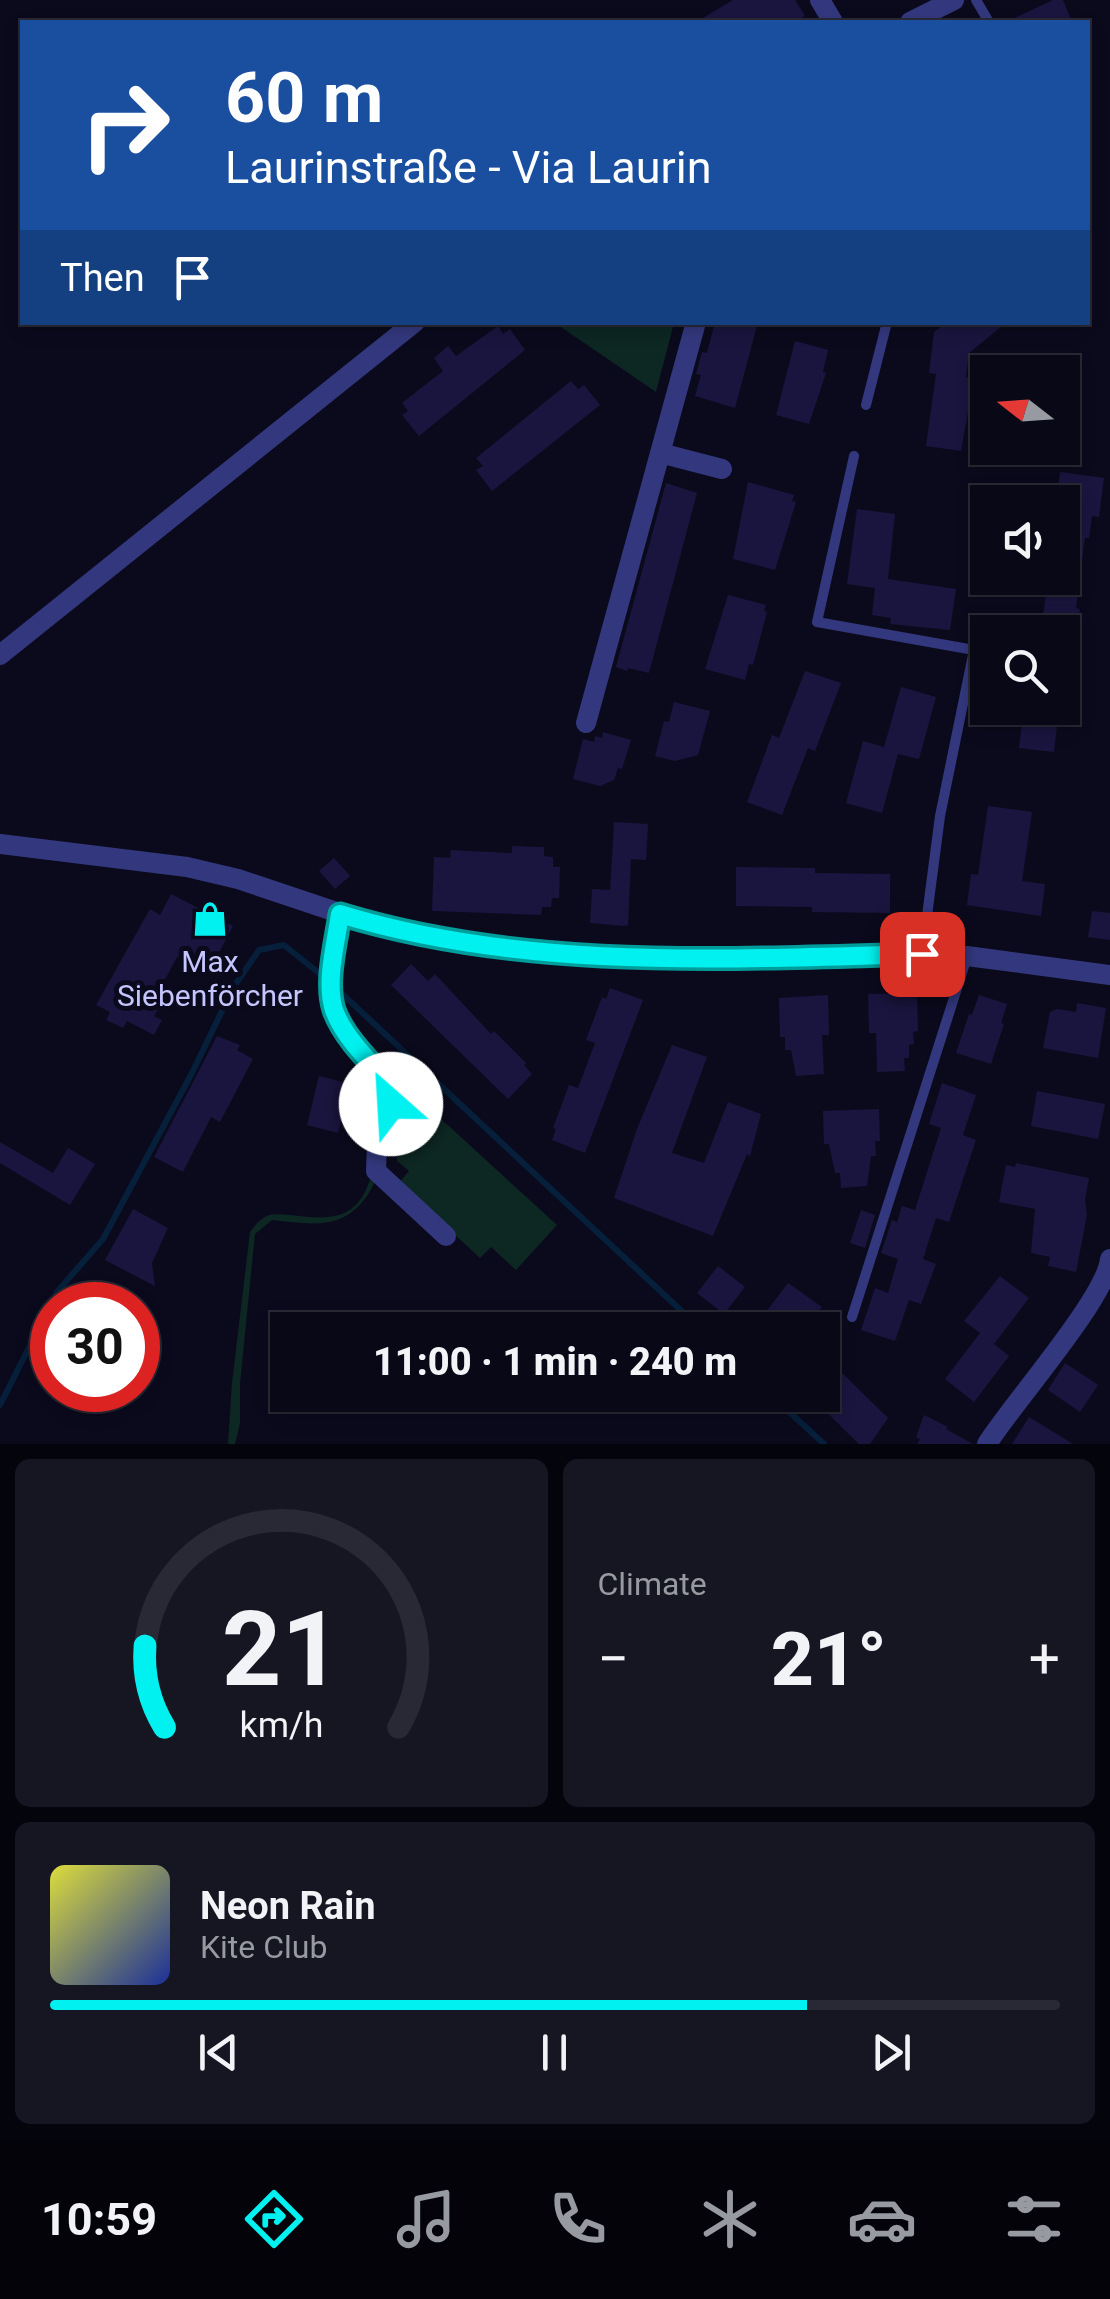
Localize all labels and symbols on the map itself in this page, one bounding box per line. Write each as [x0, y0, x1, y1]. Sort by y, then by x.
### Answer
north arrow [970, 355, 1080, 465]
shop icon: Max Siebenförcher [191, 900, 229, 938]
pin [880, 912, 965, 997]
place label: Max Siebenförcher [117, 944, 303, 1013]
position arrow [339, 1052, 443, 1156]
speed limit sign: 30 [30, 1282, 160, 1412]

